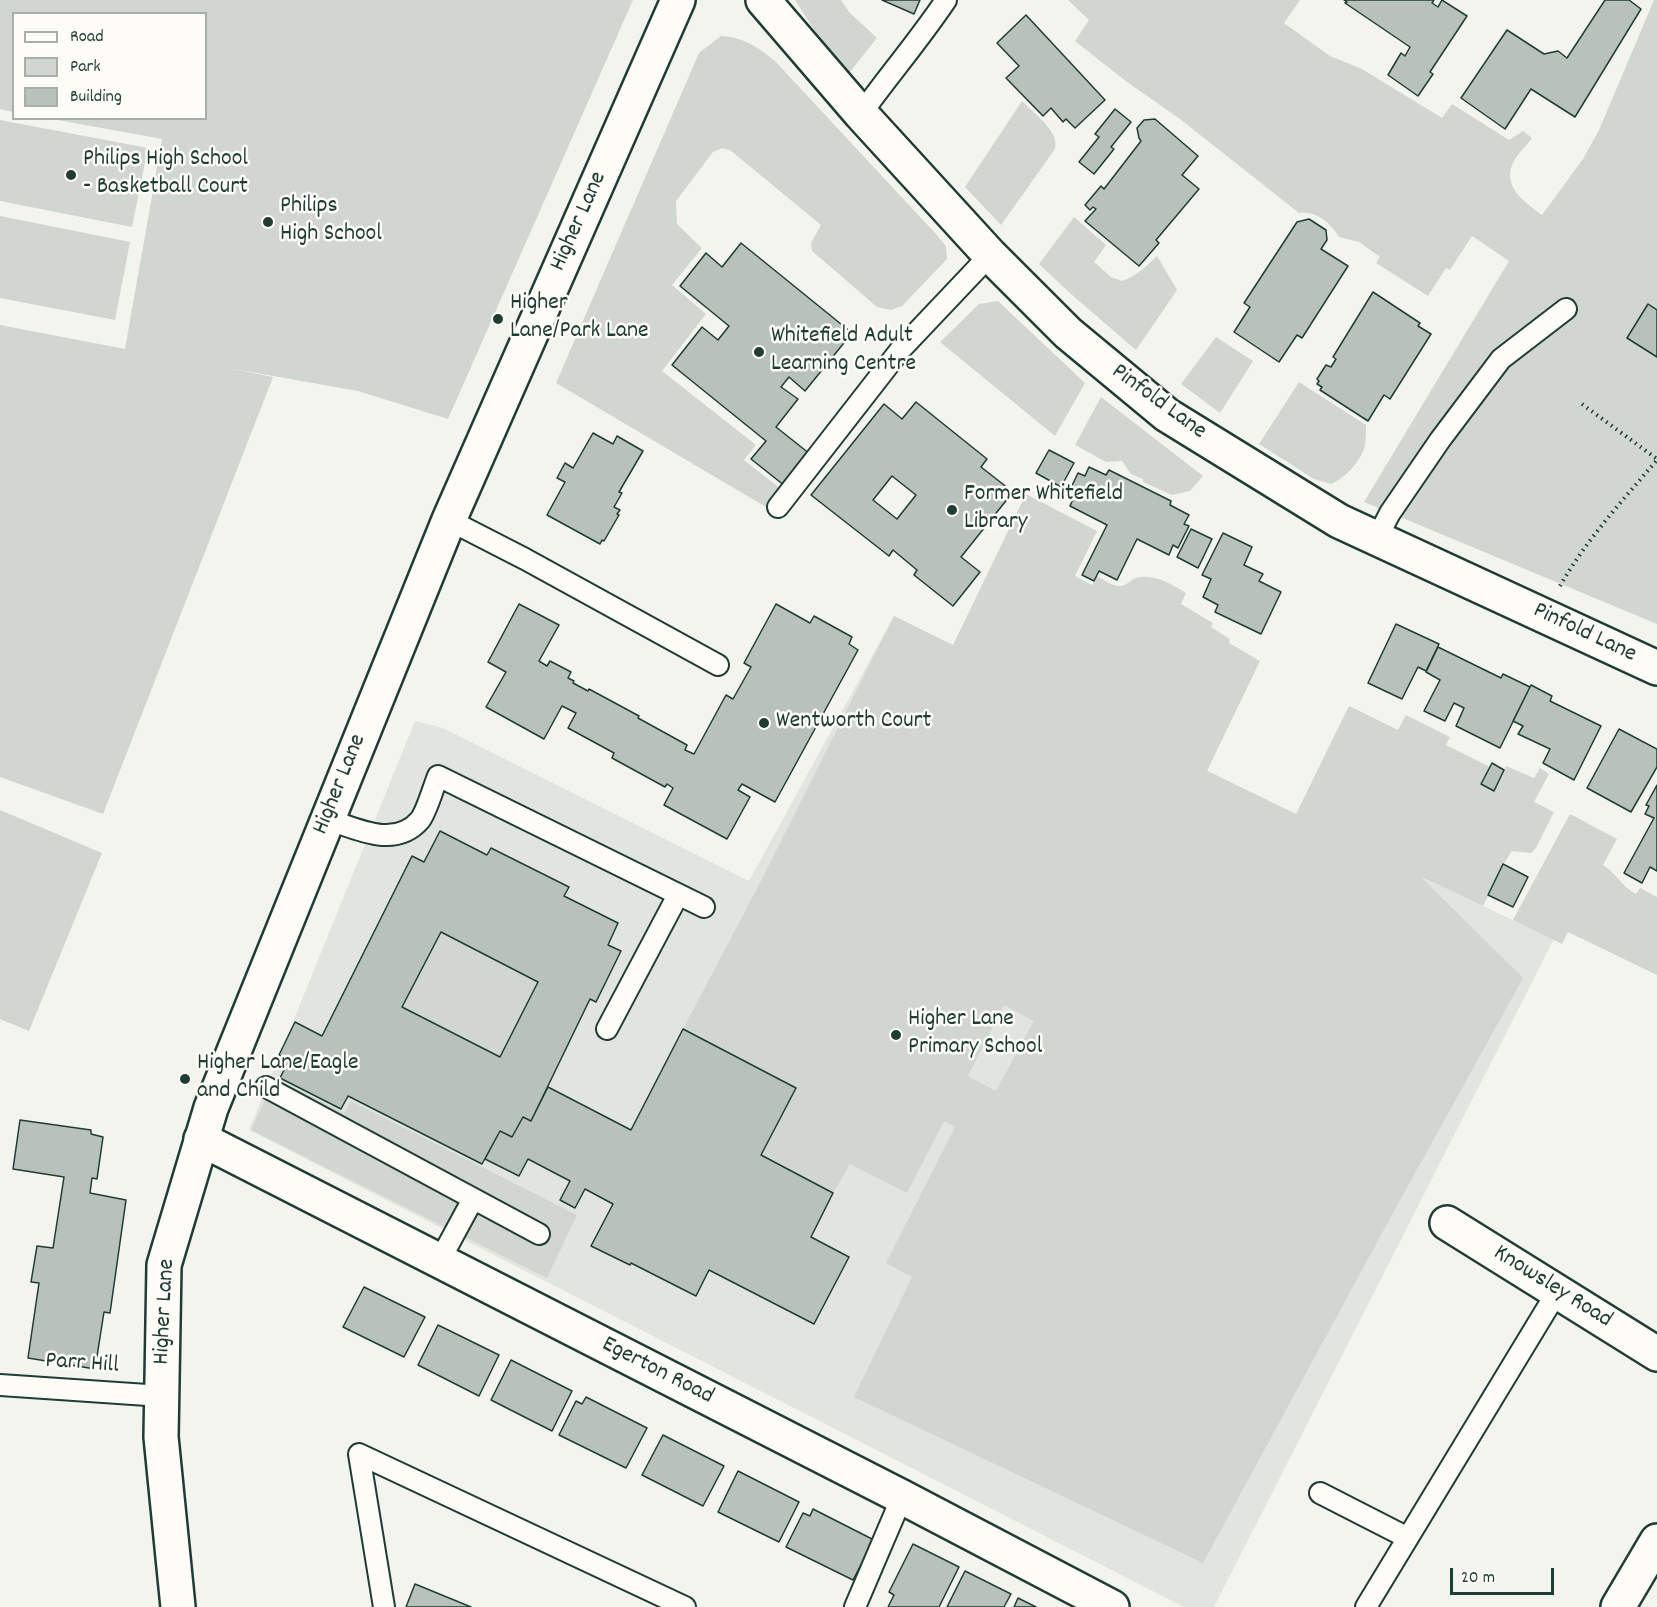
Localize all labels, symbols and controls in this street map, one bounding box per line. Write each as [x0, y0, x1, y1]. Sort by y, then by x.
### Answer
legend [12, 12, 207, 120]
text: Road [70, 25, 104, 50]
text: Park [70, 55, 101, 80]
text: Building [70, 85, 122, 110]
place label: Philips High School - Basketball Court [83, 147, 248, 203]
marker: Philips High School - Basketball Court [64, 168, 78, 182]
street label: Higher Lane [545, 168, 615, 276]
place label: Philips High School [280, 194, 382, 250]
marker: Philips High School [261, 215, 275, 229]
place label: Higher Lane/Park Lane [510, 291, 649, 347]
marker: Higher Lane/Park Lane [491, 312, 505, 326]
place label: Whitefield Adult Learning Centre [771, 324, 916, 380]
marker: Whitefield Adult Learning Centre [752, 345, 766, 359]
street label: Pinfold Lane [1105, 359, 1211, 447]
place label: Former Whitefield Library [964, 482, 1123, 538]
marker: Former Whitefield Library [945, 503, 959, 517]
street label: Pinfold Lane [1528, 598, 1640, 670]
place label: Wentworth Court [776, 709, 931, 737]
marker: Wentworth Court [757, 716, 771, 730]
street label: Higher Lane [308, 731, 374, 839]
place label: Higher Lane Primary School [908, 1007, 1042, 1063]
marker: Higher Lane Primary School [889, 1028, 903, 1042]
place label: Higher Lane/Eagle and Child [197, 1051, 359, 1107]
marker: Higher Lane/Eagle and Child [178, 1072, 192, 1086]
street label: Knowsley Road [1487, 1240, 1617, 1336]
street label: Higher Lane [149, 1258, 183, 1366]
street label: Egerton Road [596, 1332, 718, 1412]
street label: Parr Hill [44, 1348, 120, 1382]
scale bar [1453, 1556, 1556, 1594]
text: 20 m [1461, 1566, 1495, 1591]

